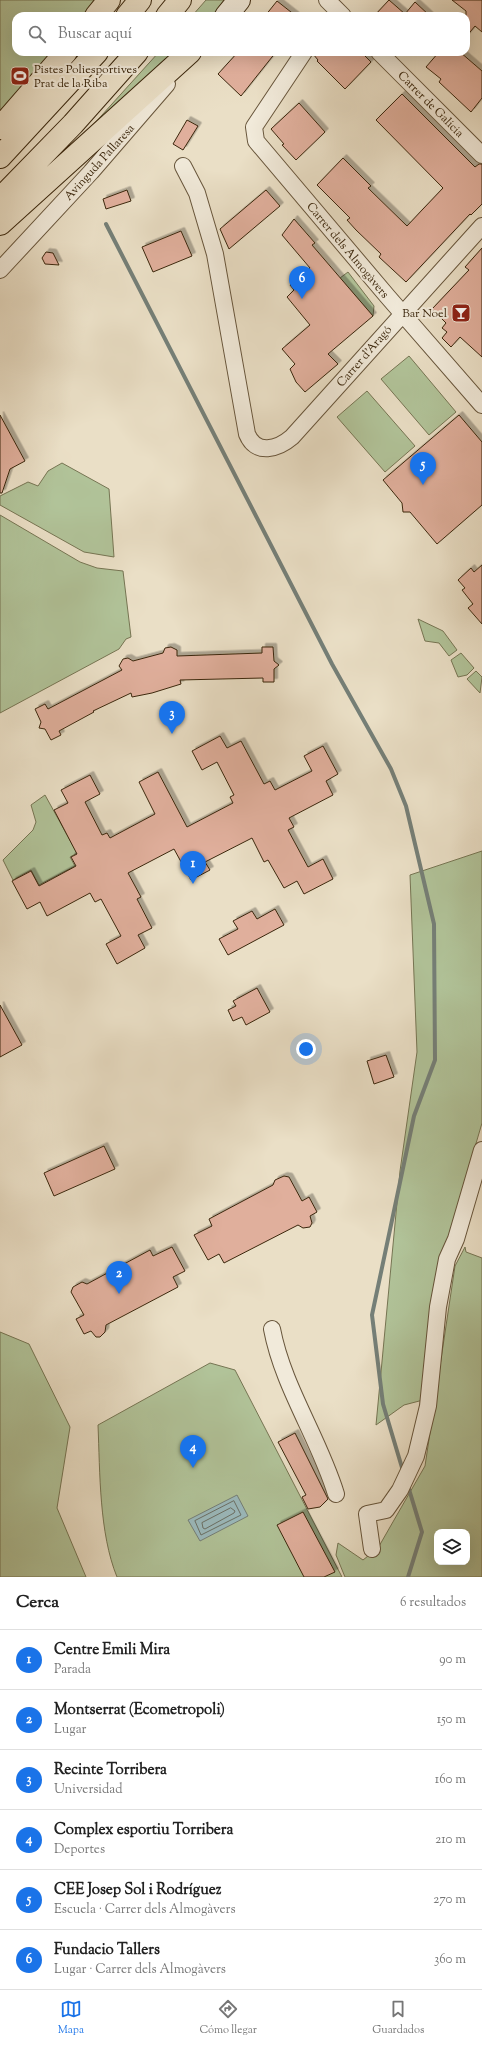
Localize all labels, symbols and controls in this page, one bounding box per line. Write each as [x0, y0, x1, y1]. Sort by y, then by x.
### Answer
search box [12, 12, 470, 56]
icon: search [26, 23, 48, 45]
text: Buscar aquí [58, 24, 132, 45]
place label: Pistes Poliesportives Prat de la Riba [34, 61, 137, 93]
sports icon: Pistes Poliesportives Prat de la Riba [9, 65, 31, 87]
street label: Carrer de Galicia [393, 67, 468, 142]
street label: Avinguda Pallaresa [60, 120, 140, 205]
street label: Carrer dels Almogàvers [302, 199, 393, 303]
pin: 6 [289, 266, 315, 299]
bar icon: Bar Noel [450, 302, 472, 324]
place label: Bar Noel [402, 305, 448, 323]
street label: Carrer d'Aragó [333, 321, 397, 392]
pin: 5 [410, 452, 436, 485]
pin: 3 [159, 701, 185, 734]
pin: 1 [180, 851, 206, 884]
your location [296, 1039, 316, 1059]
pin: 2 [106, 1261, 132, 1294]
pin: 4 [180, 1435, 206, 1468]
map controls [434, 1529, 470, 1565]
button: layers [434, 1529, 470, 1565]
text: Cerca [16, 1591, 59, 1615]
text: 6 resultados [400, 1594, 466, 1612]
text: Centre Emili Mira [54, 1640, 170, 1661]
text: 1 [27, 1651, 31, 1669]
text: 90 m [439, 1651, 466, 1669]
text: Parada [54, 1661, 91, 1679]
text: Montserrat (Ecometropoli) [54, 1700, 225, 1721]
text: 2 [26, 1711, 32, 1729]
text: 150 m [437, 1711, 466, 1729]
text: Lugar [54, 1721, 86, 1739]
text: Recinte Torribera [54, 1760, 167, 1781]
text: 3 [26, 1771, 32, 1789]
text: 160 m [435, 1771, 466, 1789]
text: Universidad [54, 1781, 123, 1799]
text: Complex esportiu Torribera [54, 1820, 233, 1841]
text: 4 [26, 1831, 32, 1849]
text: 210 m [435, 1831, 466, 1849]
text: Deportes [54, 1841, 105, 1859]
text: CEE Josep Sol i Rodríguez [54, 1880, 221, 1901]
text: 5 [27, 1891, 31, 1909]
text: 270 m [433, 1891, 466, 1909]
text: Escuela · Carrer dels Almogàvers [54, 1901, 236, 1919]
text: Fundacio Tallers [54, 1940, 160, 1961]
text: 6 [26, 1951, 32, 1969]
text: 360 m [434, 1951, 466, 1969]
text: Lugar · Carrer dels Almogàvers [54, 1961, 226, 1979]
tab: Mapa [58, 1998, 84, 2038]
tab: Cómo llegar [199, 1998, 257, 2038]
tab: Guardados [372, 1998, 424, 2038]

